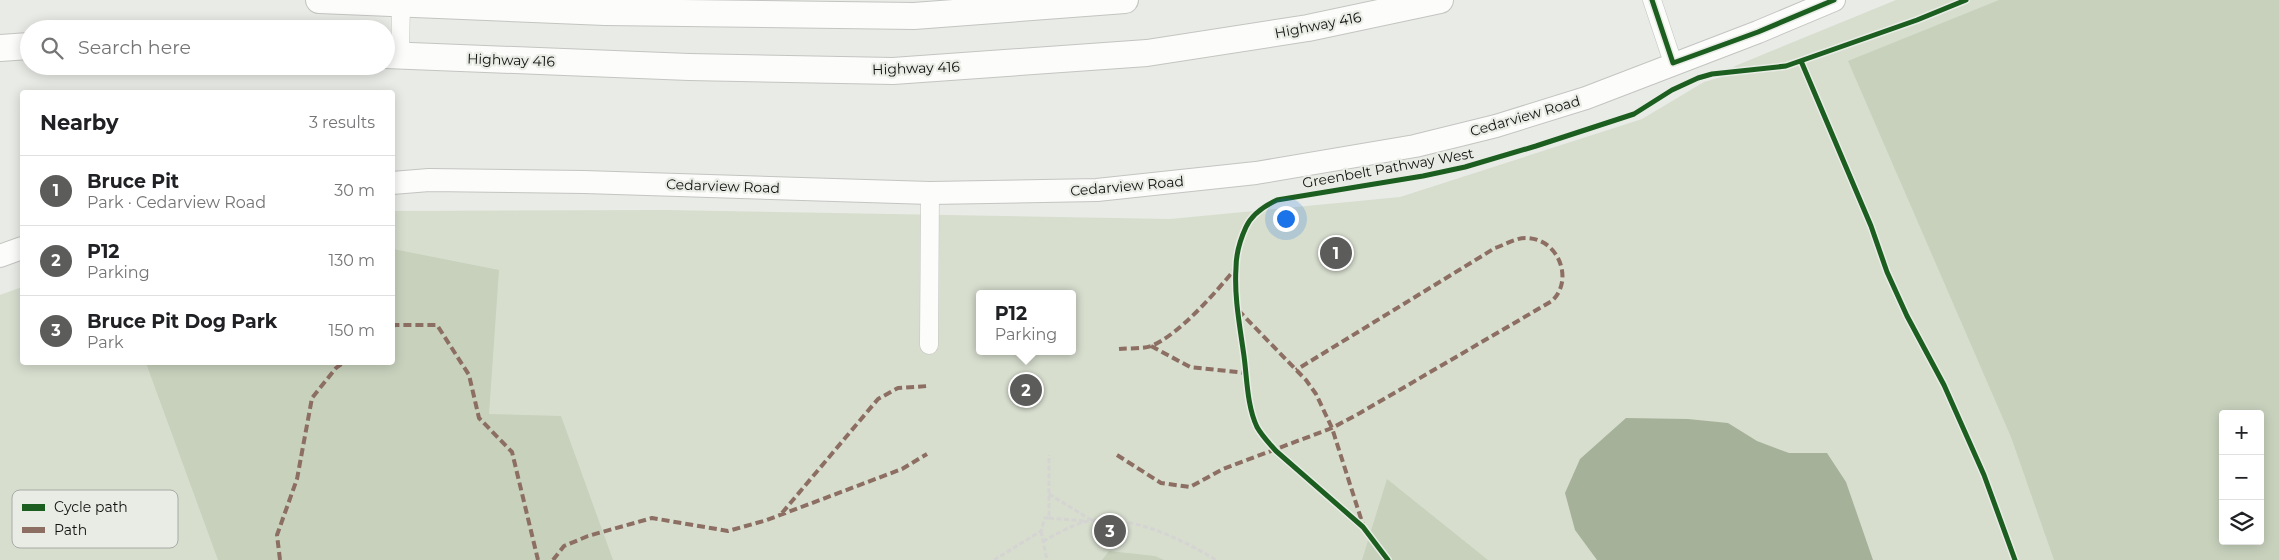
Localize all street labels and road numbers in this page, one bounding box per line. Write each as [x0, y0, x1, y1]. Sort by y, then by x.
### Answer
street label: Highway 416 [1273, 8, 1363, 42]
street label: Highway 416 [467, 49, 556, 71]
street label: Highway 416 [872, 57, 961, 79]
street label: Cedarview Road [1468, 92, 1582, 140]
street label: Greenbelt Pathway West [1301, 144, 1475, 192]
street label: Cedarview Road [1069, 172, 1185, 200]
street label: Cedarview Road [666, 175, 780, 197]

